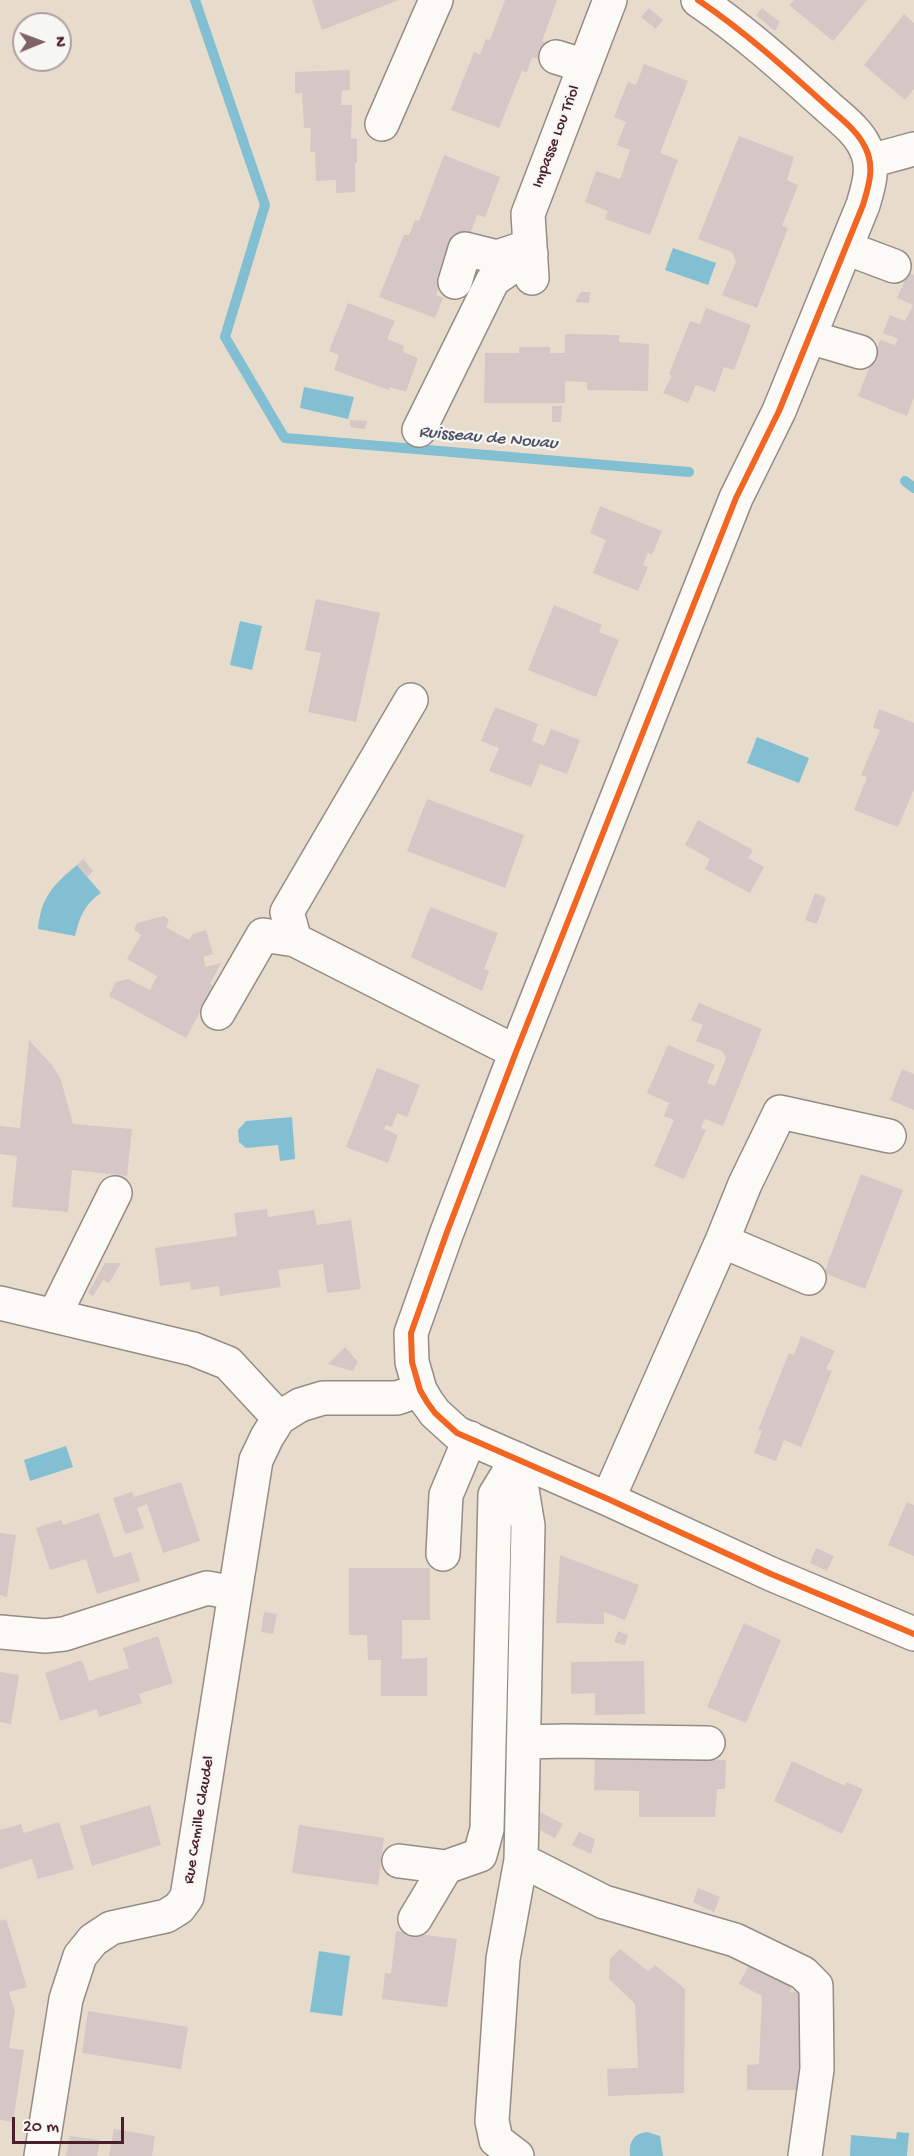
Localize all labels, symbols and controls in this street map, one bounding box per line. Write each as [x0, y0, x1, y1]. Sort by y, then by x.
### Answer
north arrow [12, 12, 72, 72]
text: N [49, 36, 68, 47]
street label: Impasse Lou Triol [529, 83, 585, 191]
water label: Ruisseau de Nouau [418, 422, 558, 456]
street label: Rue Camille Claudel [180, 1755, 220, 1885]
scale bar [15, 2105, 128, 2143]
text: 20 m [23, 2117, 59, 2138]

